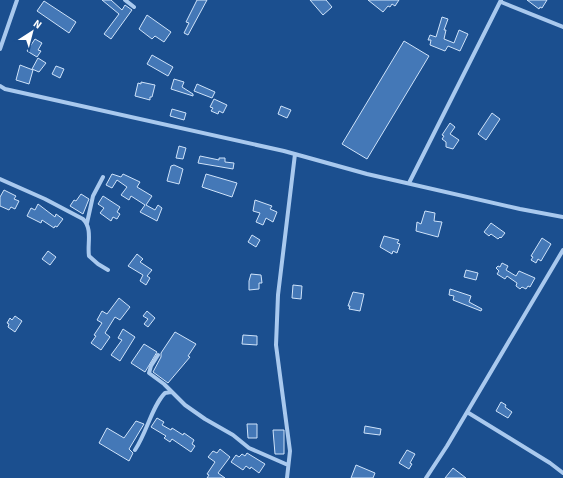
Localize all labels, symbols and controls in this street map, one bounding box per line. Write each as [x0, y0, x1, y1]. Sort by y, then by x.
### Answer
north arrow [12, 12, 52, 52]
text: N [30, 16, 45, 33]

